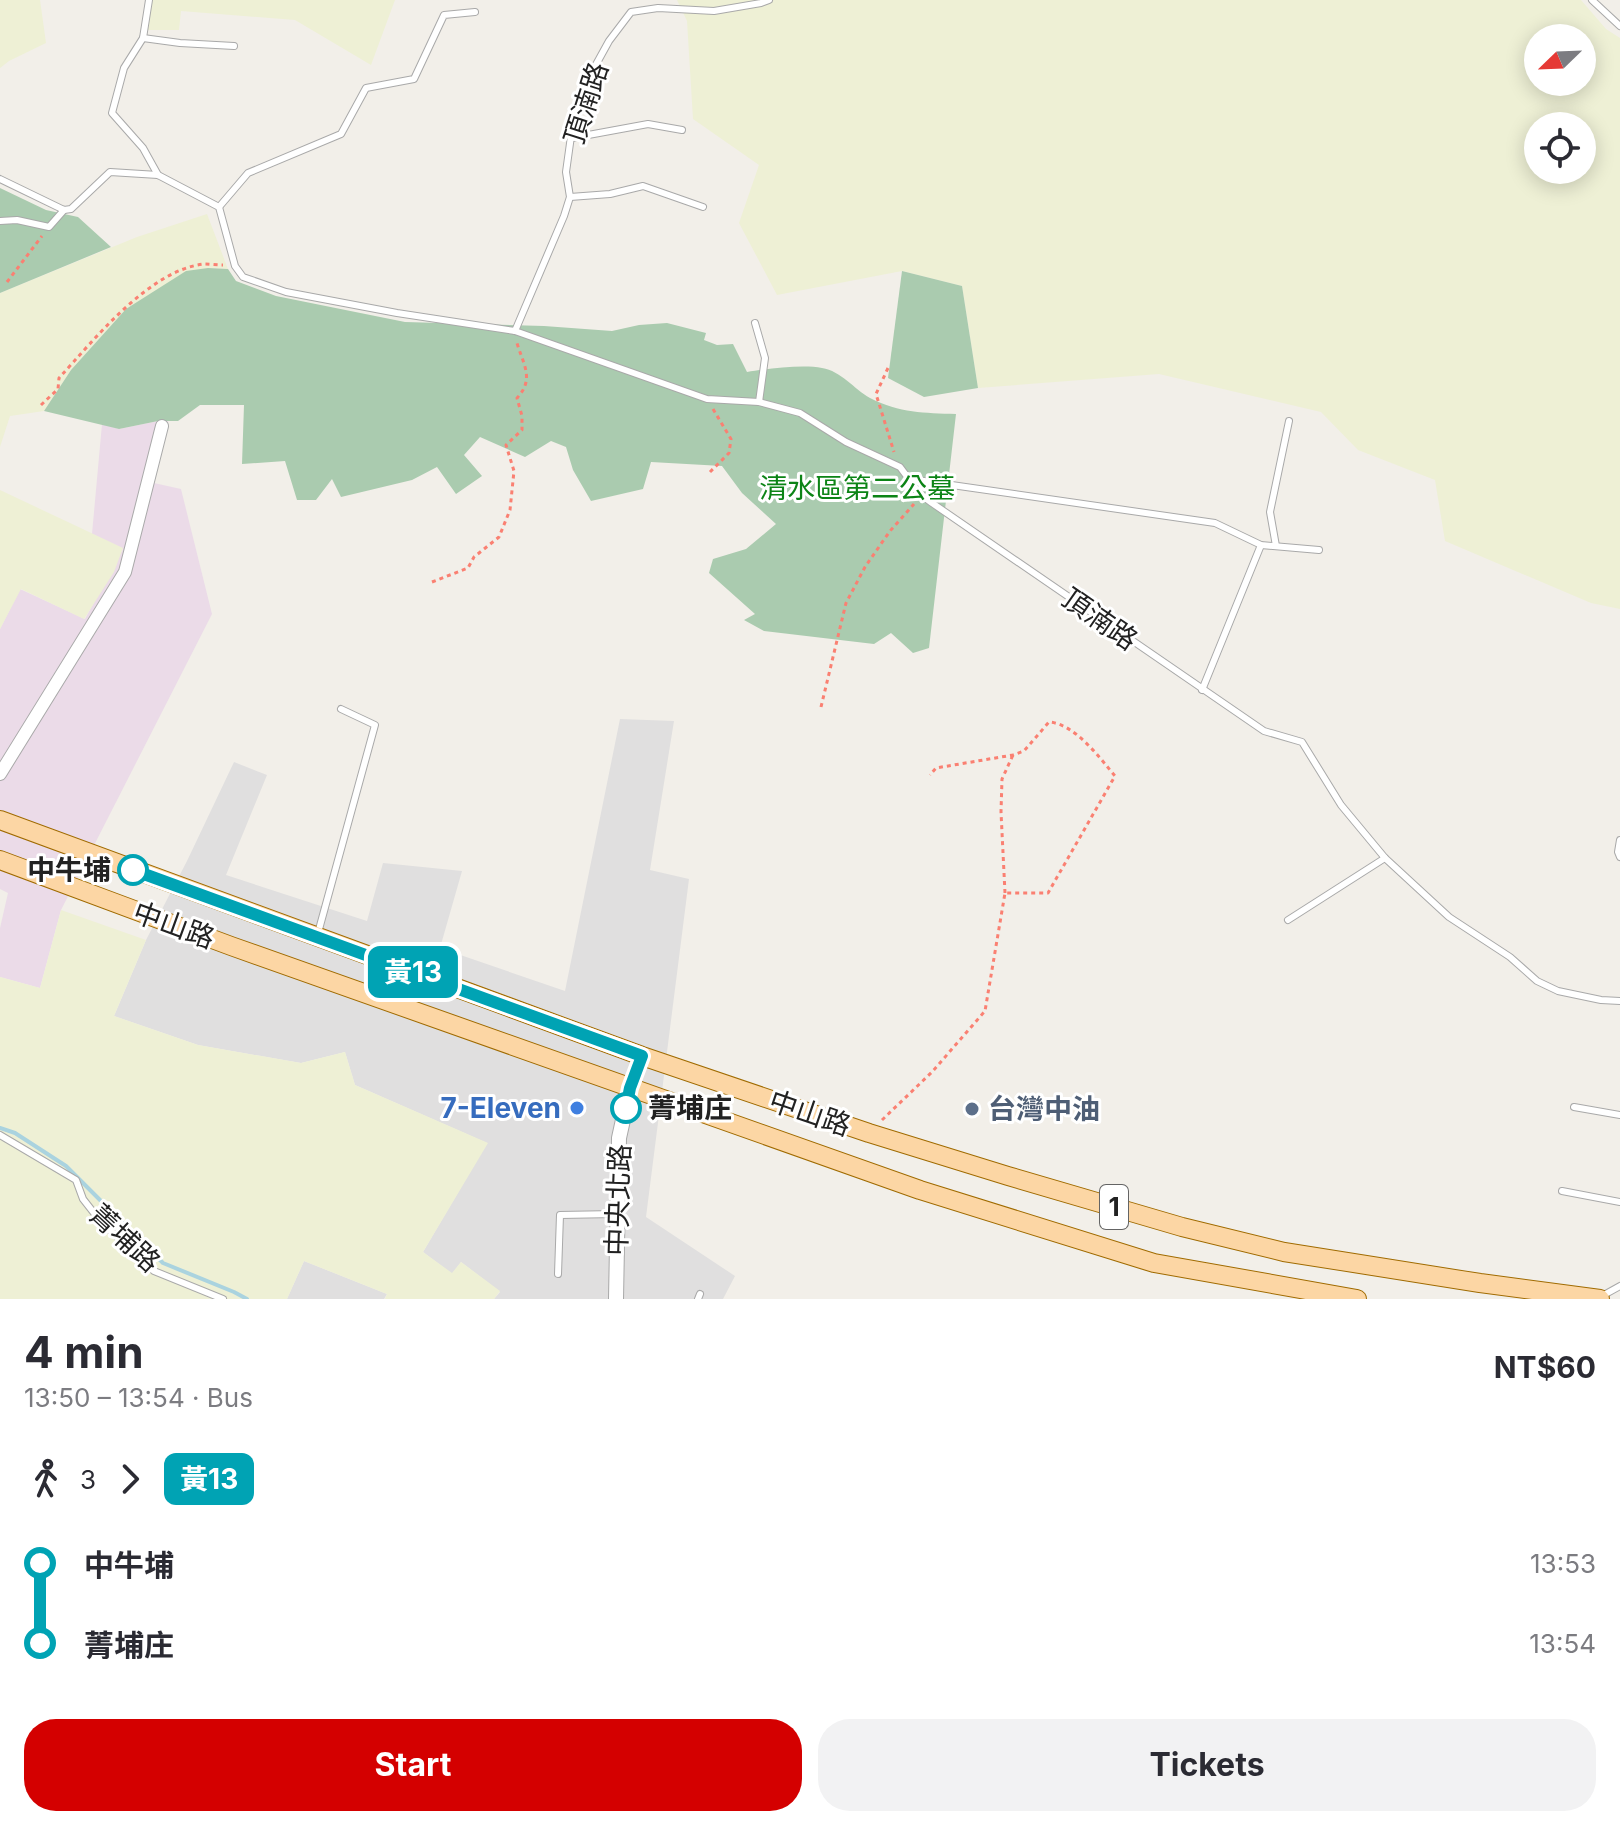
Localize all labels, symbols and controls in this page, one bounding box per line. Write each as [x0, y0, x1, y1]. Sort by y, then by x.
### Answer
north arrow [1524, 24, 1596, 96]
map controls [1524, 24, 1596, 184]
street label: 頂湳路 [557, 58, 615, 148]
button: locate [1524, 112, 1596, 184]
park label: 清水區第二公墓 [759, 471, 955, 505]
street label: 頂湳路 [1056, 581, 1144, 657]
place label: 中牛埔 [27, 853, 111, 887]
marker: 中牛埔 [118, 855, 148, 885]
street label: 中山路 [129, 895, 219, 955]
line badge: 黃13 [367, 946, 459, 998]
text: 黃13 [384, 955, 442, 989]
street label: 中山路 [765, 1083, 855, 1143]
place label: 7-Eleven [440, 1091, 561, 1125]
place label: 菁埔庄 [648, 1091, 732, 1125]
place label: 台灣中油 [988, 1092, 1100, 1126]
marker: 菁埔庄 [611, 1093, 641, 1123]
marker: 7-Eleven [568, 1099, 586, 1117]
marker: 台灣中油 [963, 1100, 981, 1118]
street label: 中央北路 [599, 1143, 637, 1257]
road number: 1 [1100, 1185, 1128, 1229]
street label: 菁埔路 [83, 1197, 167, 1279]
text: 4 min [24, 1325, 144, 1379]
text: NT$60 [1494, 1349, 1596, 1385]
text: 13:50 – 13:54 · Bus [24, 1382, 253, 1413]
icon: walk [24, 1457, 68, 1501]
icon: forward [108, 1457, 152, 1501]
text: 黃13 [180, 1462, 238, 1496]
text: 3 [80, 1464, 96, 1495]
text: 中牛埔 [84, 1547, 174, 1583]
text: 13:53 [1530, 1548, 1596, 1579]
text: 菁埔庄 [84, 1627, 174, 1663]
text: 13:54 [1529, 1628, 1596, 1659]
button: Start [24, 1719, 802, 1811]
button: Tickets [818, 1719, 1596, 1811]

